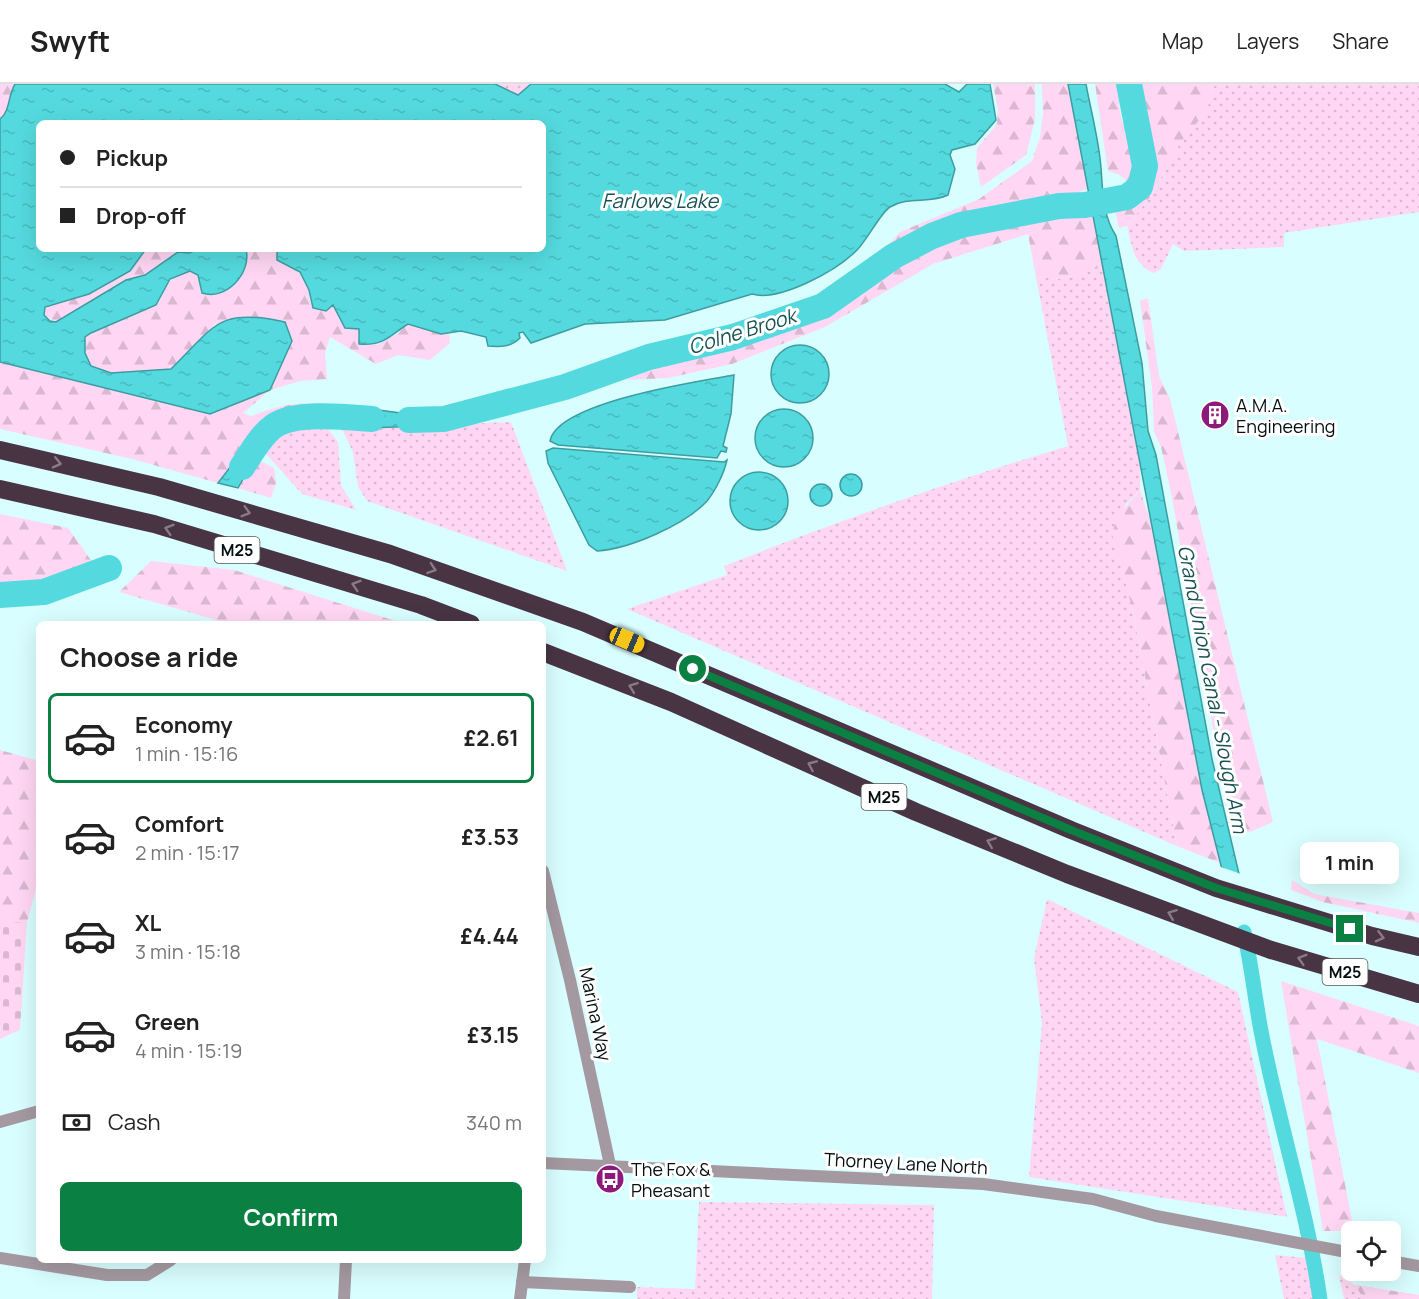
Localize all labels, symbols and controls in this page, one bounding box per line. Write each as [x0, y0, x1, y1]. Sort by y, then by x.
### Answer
text: Swyft [30, 22, 110, 60]
text: Map [1162, 27, 1203, 55]
text: Layers [1236, 27, 1299, 55]
text: Share [1332, 27, 1389, 55]
text: Pickup [96, 143, 168, 173]
water label: Farlows Lake [602, 187, 719, 214]
text: Drop-off [96, 201, 186, 231]
water label: Colne Brook [685, 301, 802, 360]
place label: A.M.A. Engineering [1236, 393, 1336, 438]
building icon: A.M.A. Engineering [1199, 399, 1231, 431]
one-way arrow [52, 456, 62, 469]
one-way arrow [240, 505, 251, 517]
one-way arrow [164, 524, 175, 536]
road number: M25 [214, 537, 260, 563]
water label: Grand Union Canal - Slough Arm [1172, 543, 1255, 837]
one-way arrow [426, 562, 437, 575]
one-way arrow [351, 580, 361, 592]
car [607, 625, 647, 655]
text: Choose a ride [60, 638, 238, 675]
route start [679, 655, 706, 682]
one-way arrow [629, 682, 640, 694]
text: Economy [135, 710, 233, 740]
icon: car [63, 711, 117, 765]
text: £2.61 [464, 723, 519, 753]
text: 1 min · 15:16 [135, 740, 238, 767]
one-way arrow [807, 760, 818, 772]
road number: M25 [862, 784, 906, 810]
text: Comfort [135, 809, 224, 839]
icon: car [63, 810, 117, 864]
text: £3.53 [461, 822, 519, 852]
one-way arrow [986, 837, 997, 849]
text: 2 min · 15:17 [135, 839, 240, 866]
callout: 1 min [1300, 842, 1400, 884]
text: 1 min [1325, 849, 1374, 876]
text: XL [135, 908, 161, 938]
icon: car [63, 909, 117, 963]
one-way arrow [1168, 909, 1179, 921]
route end [1336, 915, 1363, 942]
text: £4.44 [460, 921, 519, 951]
one-way arrow [1375, 930, 1385, 943]
text: 3 min · 15:18 [135, 938, 241, 965]
one-way arrow [1298, 954, 1308, 966]
road number: M25 [1322, 959, 1368, 985]
street label: Marina Way [574, 965, 618, 1063]
text: Green [135, 1007, 200, 1037]
icon: car [63, 1008, 117, 1062]
text: £3.15 [467, 1020, 519, 1050]
text: 4 min · 15:19 [135, 1037, 242, 1064]
icon: cash [60, 1106, 93, 1139]
text: Cash [108, 1107, 161, 1137]
text: 340 m [466, 1109, 522, 1136]
street label: Thorney Lane North [824, 1147, 988, 1179]
place label: The Fox & Pheasant [631, 1157, 711, 1202]
bus stop icon: The Fox & Pheasant [594, 1163, 626, 1195]
button: Confirm [60, 1182, 522, 1251]
map controls [1341, 1221, 1401, 1281]
button: locate [1341, 1221, 1401, 1281]

